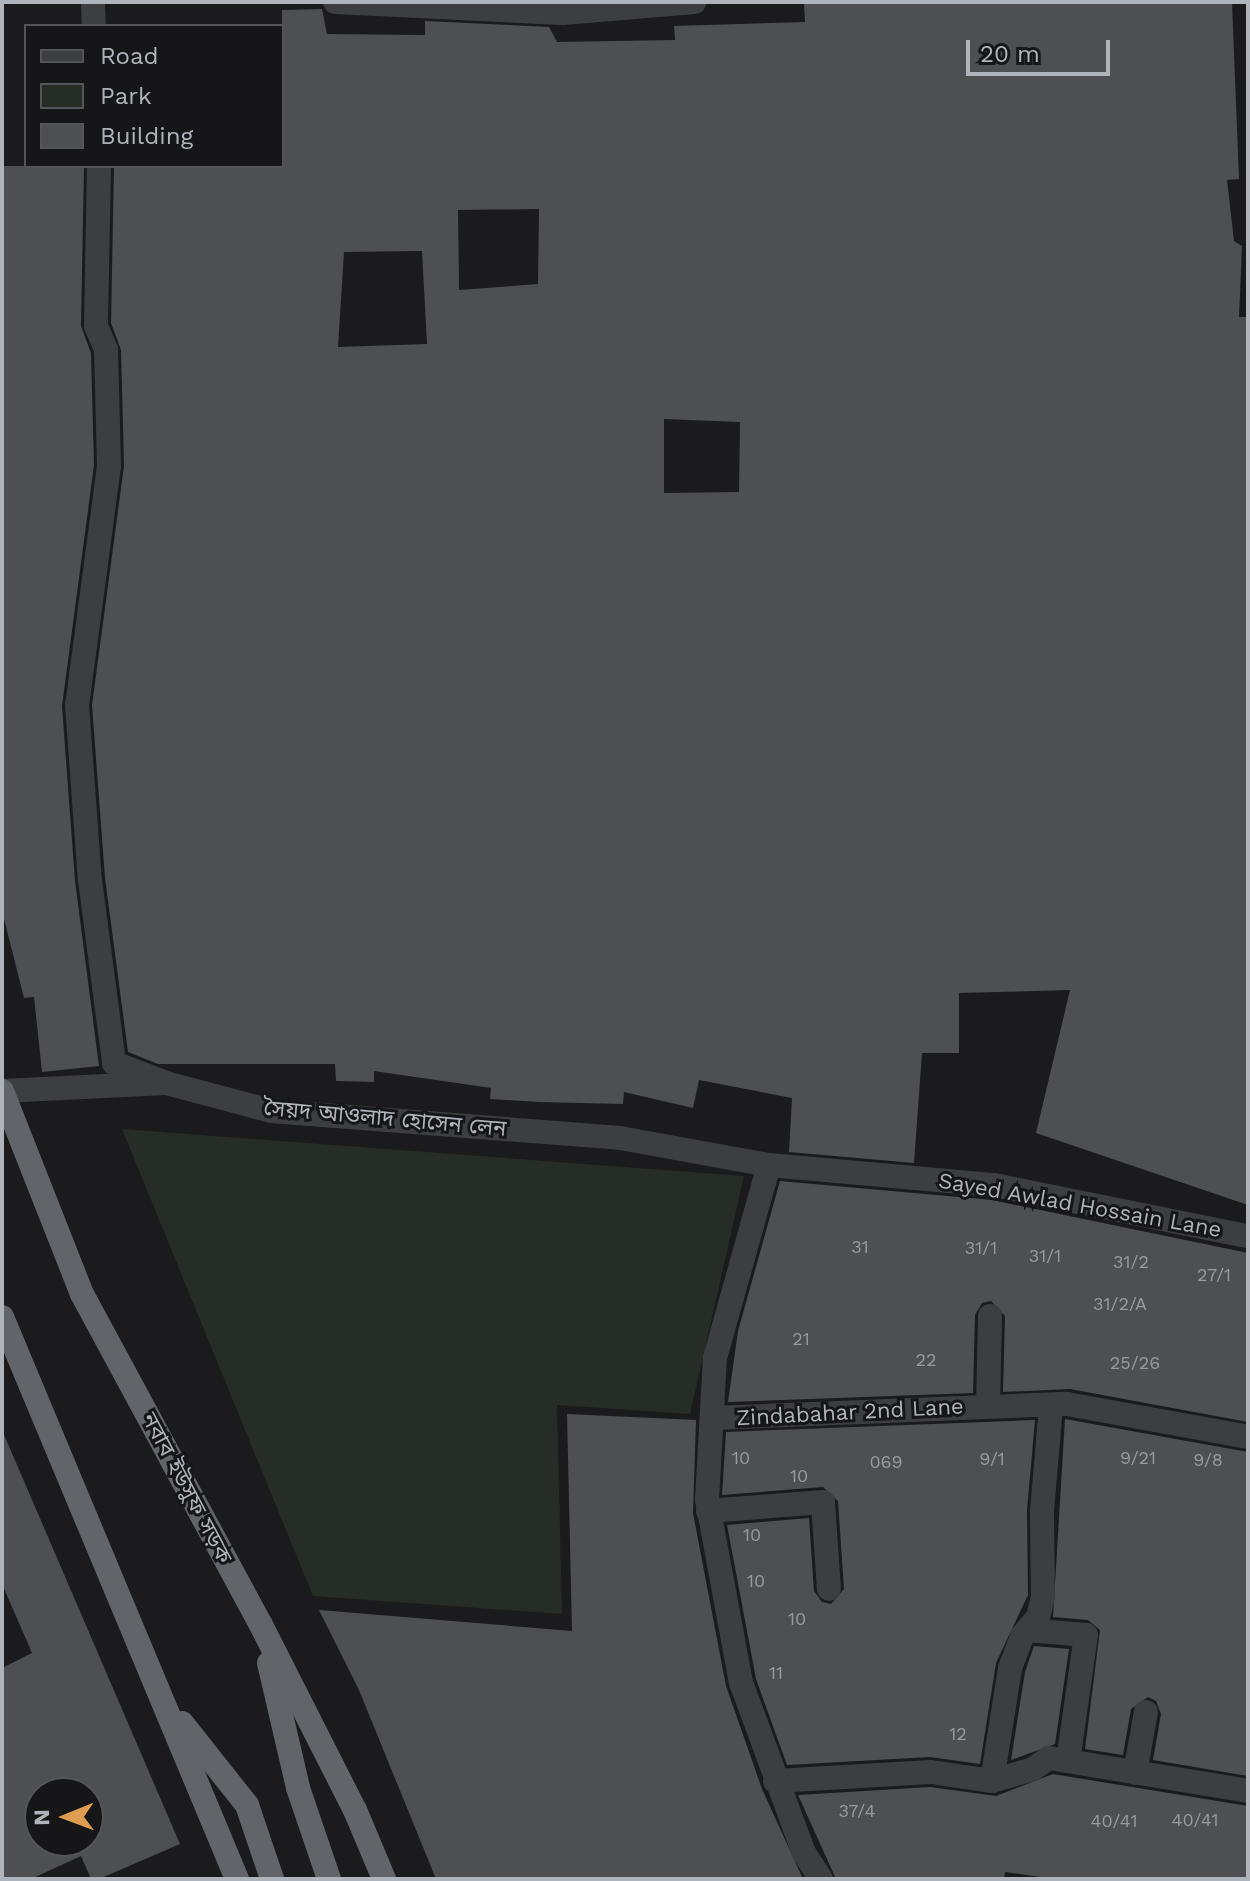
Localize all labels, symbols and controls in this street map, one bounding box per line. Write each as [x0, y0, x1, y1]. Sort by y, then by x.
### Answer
legend [24, 24, 284, 168]
scale bar [970, 24, 1114, 74]
text: 20 m [980, 40, 1040, 68]
text: Road [100, 42, 159, 70]
text: Park [100, 82, 152, 110]
text: Building [100, 122, 193, 150]
street label: সৈয়দ আওলাদ হোসেন লেন [262, 1094, 508, 1142]
street label: Sayed Awlad Hossain Lane [936, 1167, 1224, 1243]
house number: 31 [851, 1236, 869, 1258]
house number: 31/1 [965, 1237, 997, 1259]
house number: 31/1 [1029, 1245, 1061, 1267]
house number: 31/2 [1113, 1251, 1149, 1273]
house number: 27/1 [1197, 1264, 1231, 1286]
house number: 31/2/A [1093, 1293, 1147, 1315]
house number: 21 [792, 1328, 810, 1350]
house number: 22 [916, 1349, 936, 1371]
house number: 25/26 [1110, 1352, 1160, 1374]
street label: Zindabahar 2nd Lane [735, 1393, 965, 1431]
street label: নবাব ইউসুফ সড়ক [136, 1408, 238, 1568]
house number: 10 [732, 1447, 750, 1469]
house number: 9/21 [1120, 1447, 1156, 1469]
house number: 9/1 [979, 1448, 1005, 1470]
house number: 9/8 [1193, 1449, 1223, 1471]
house number: 069 [869, 1451, 903, 1473]
house number: 10 [790, 1465, 808, 1487]
house number: 10 [743, 1524, 761, 1546]
house number: 10 [747, 1570, 765, 1592]
house number: 10 [788, 1608, 806, 1630]
house number: 11 [769, 1662, 783, 1684]
house number: 12 [949, 1723, 967, 1745]
north arrow [24, 1777, 104, 1857]
house number: 37/4 [839, 1800, 875, 1822]
text: N [29, 1809, 54, 1826]
house number: 40/41 [1172, 1809, 1218, 1831]
house number: 40/41 [1091, 1810, 1137, 1832]

